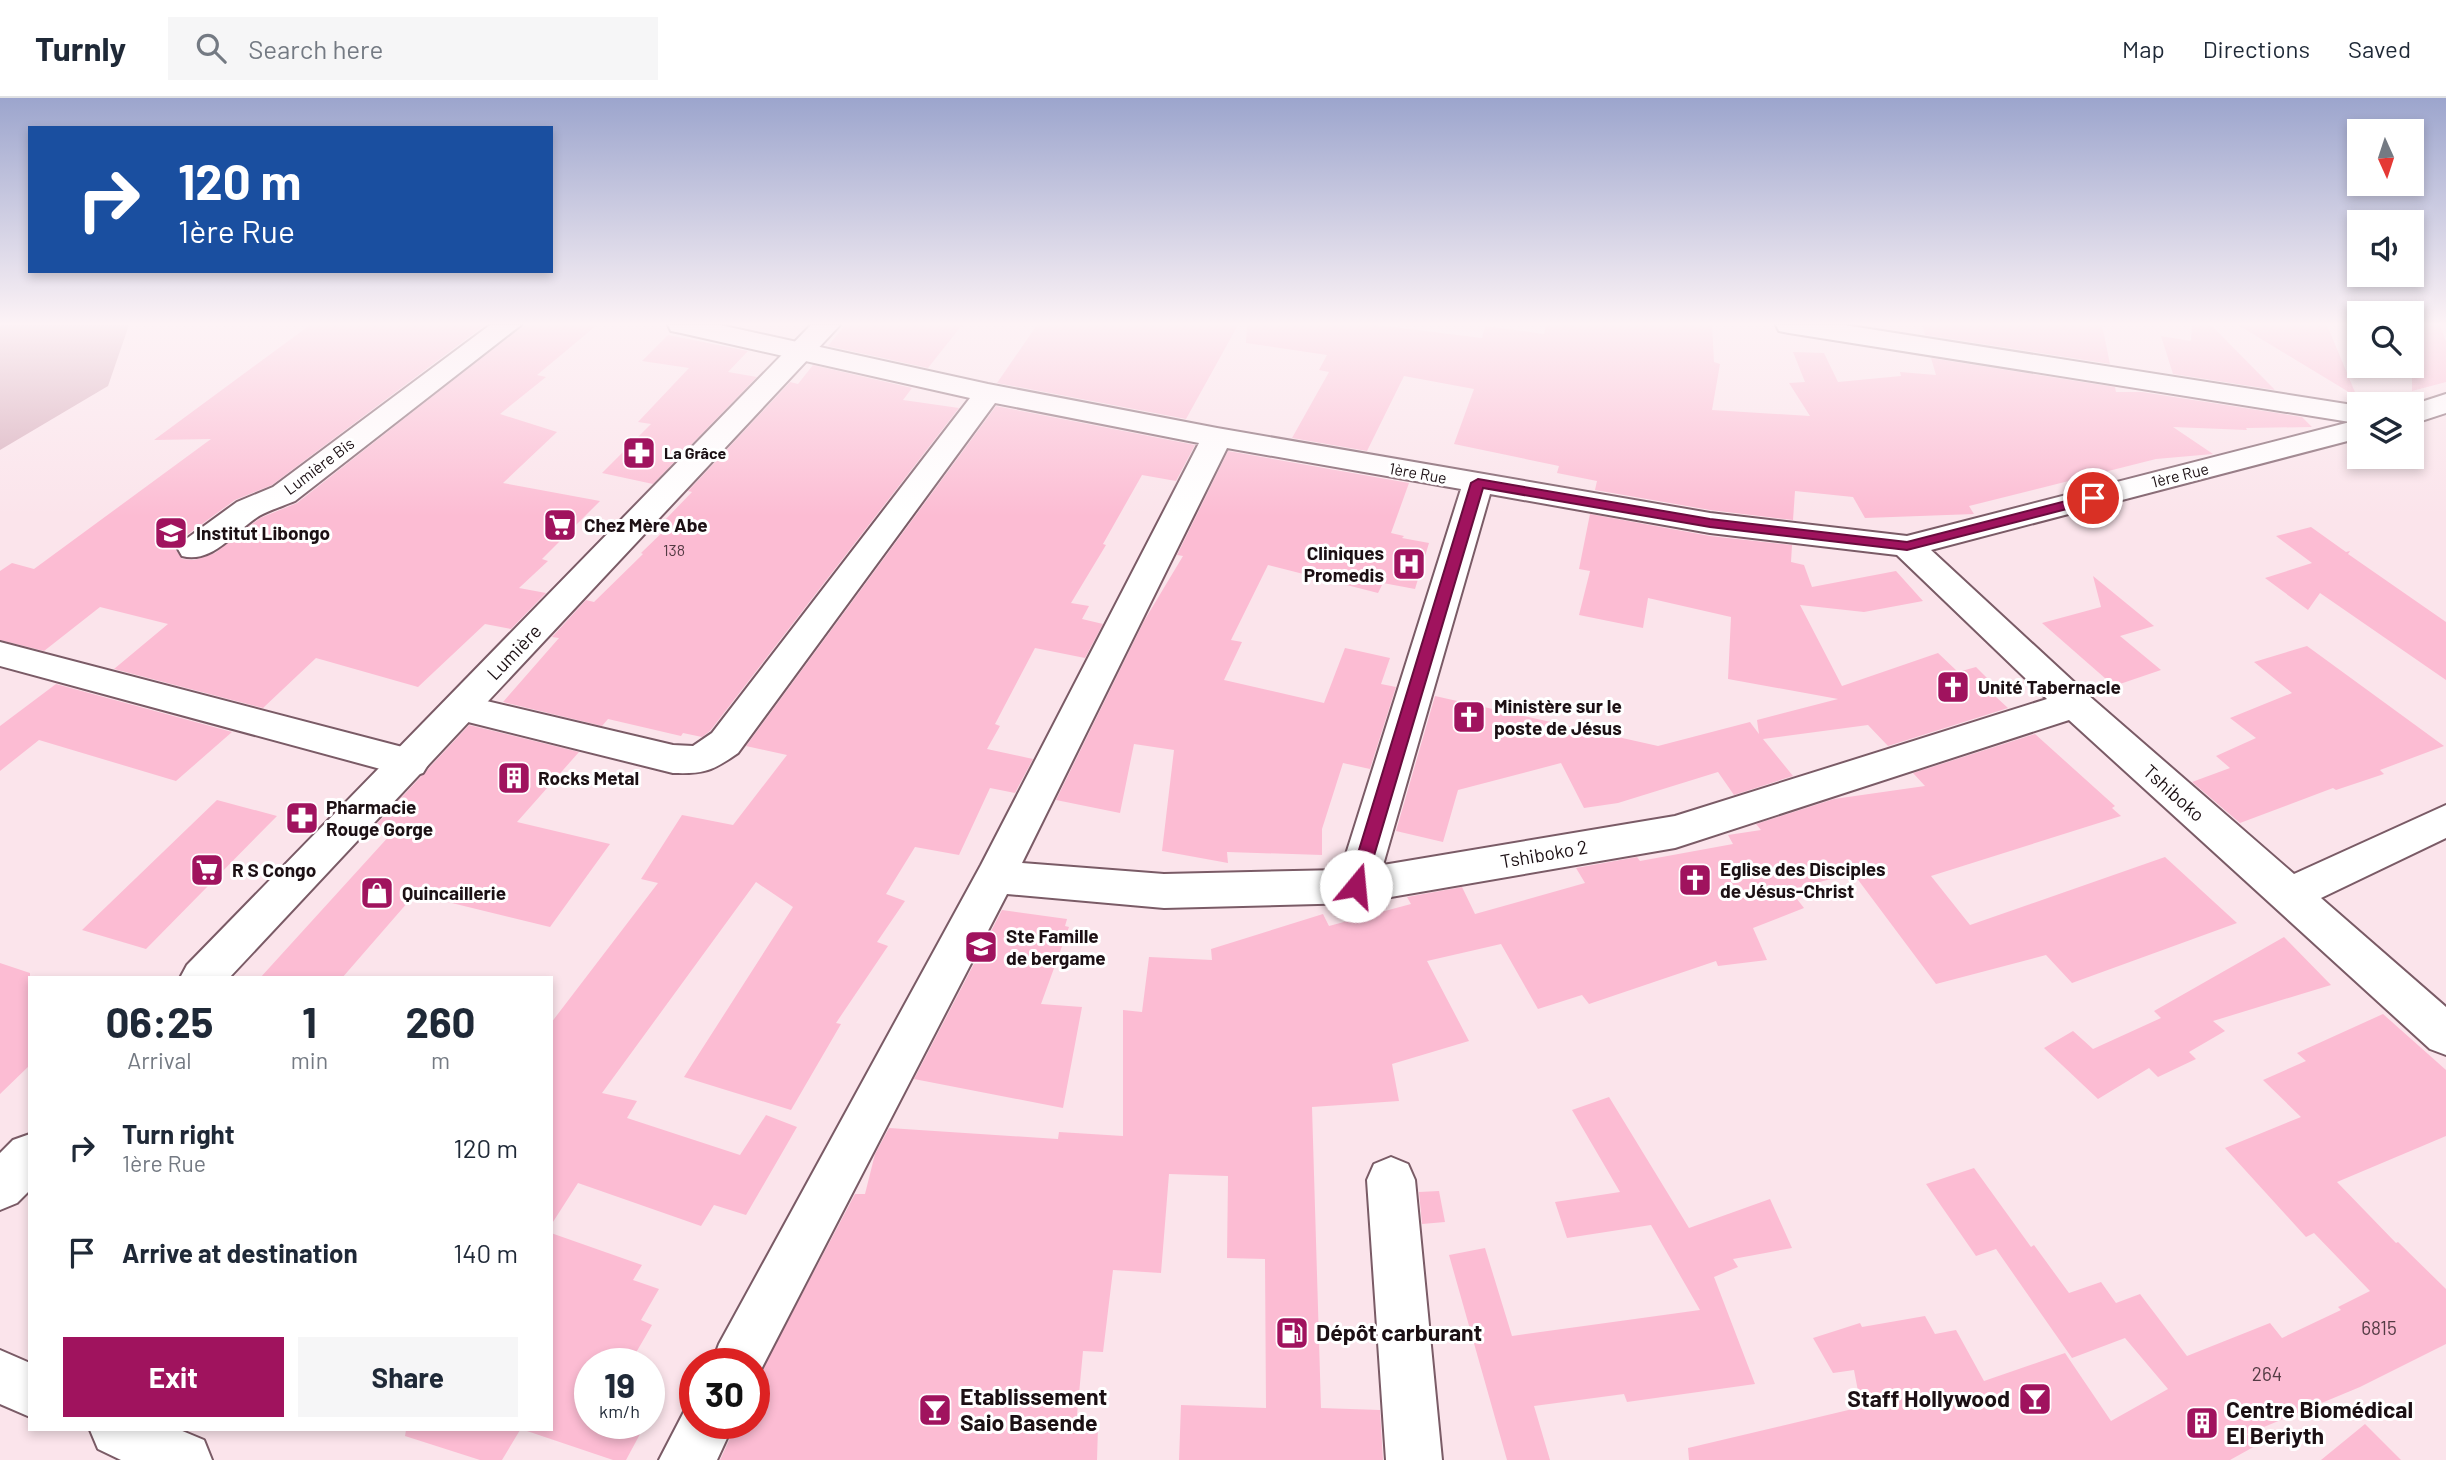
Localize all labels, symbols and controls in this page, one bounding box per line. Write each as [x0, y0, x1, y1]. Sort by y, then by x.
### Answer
search box [168, 17, 658, 80]
text: Turnly [35, 28, 126, 68]
icon: search [192, 29, 230, 67]
text: Search here [248, 33, 383, 64]
text: Map [2122, 34, 2165, 63]
text: Directions [2203, 34, 2310, 63]
text: Saved [2348, 34, 2411, 63]
north arrow [2347, 119, 2424, 196]
map controls [2347, 119, 2424, 469]
text: 120 m [178, 151, 301, 210]
icon: right [63, 154, 154, 245]
button: sound [2347, 210, 2424, 287]
text: 1ère Rue [178, 211, 295, 249]
button: search [2347, 301, 2424, 378]
button: layers [2347, 392, 2424, 469]
street label: Lumière Bis [280, 433, 357, 498]
pharmacy icon: La Grâce [620, 434, 658, 472]
place label: La Grâce [664, 443, 727, 462]
street label: 1ère Rue [1388, 458, 1449, 487]
street label: 1ère Rue [2149, 458, 2211, 491]
pin [2063, 468, 2123, 528]
icon: arrive [2074, 479, 2112, 517]
supermarket icon: Chez Mère Abe [541, 506, 579, 544]
place label: Chez Mère Abe [584, 513, 708, 536]
school or university icon: Institut Libongo [152, 514, 190, 552]
place label: Institut Libongo [196, 521, 330, 544]
house number: 138 [663, 540, 685, 559]
place label: Cliniques Promedis [1304, 541, 1384, 586]
hospital icon: Cliniques Promedis [1390, 545, 1428, 583]
street label: Lumière [482, 619, 546, 684]
church icon: Unité Tabernacle [1934, 668, 1972, 706]
place label: Unité Tabernacle [1978, 675, 2121, 698]
place label: Ministère sur le poste de Jésus [1494, 694, 1622, 739]
church icon: Ministère sur le poste de Jésus [1450, 698, 1488, 736]
building icon: Rocks Metal [495, 759, 533, 797]
street label: Tshiboko [2139, 759, 2210, 826]
place label: Rocks Metal [538, 766, 639, 789]
place label: Pharmacie Rouge Gorge [326, 795, 433, 840]
pharmacy icon: Pharmacie Rouge Gorge [283, 799, 321, 837]
street label: Tshiboko 2 [1498, 835, 1589, 872]
position arrow [1319, 849, 1393, 923]
supermarket icon: R S Congo [188, 851, 226, 889]
place label: Eglise des Disciples de Jésus-Christ [1720, 857, 1886, 902]
place label: R S Congo [232, 858, 316, 881]
church icon: Eglise des Disciples de Jésus-Christ [1676, 861, 1714, 899]
shop icon: Quincaillerie [358, 874, 396, 912]
place label: Quincaillerie [402, 881, 506, 904]
place label: Ste Famille de bergame [1006, 924, 1106, 969]
school or university icon: Ste Famille de bergame [962, 928, 1000, 966]
text: 06:25 [105, 996, 213, 1046]
text: 1 [302, 996, 317, 1046]
text: 260 [406, 996, 476, 1046]
text: Arrival [127, 1046, 192, 1074]
text: min [291, 1046, 328, 1074]
text: m [431, 1046, 450, 1074]
text: Turn right [122, 1118, 235, 1149]
icon: right [63, 1129, 101, 1167]
text: 120 m [454, 1132, 518, 1163]
text: 1ère Rue [122, 1149, 206, 1177]
icon: arrive [63, 1234, 101, 1272]
text: Arrive at destination [122, 1237, 358, 1268]
text: 140 m [453, 1237, 518, 1268]
fuel station icon: Dépôt carburant [1273, 1314, 1311, 1352]
house number: 6815 [2361, 1316, 2397, 1339]
place label: Dépôt carburant [1316, 1318, 1482, 1346]
button: Exit [63, 1337, 284, 1417]
button: Share [298, 1337, 518, 1417]
speed limit sign: 30 [679, 1348, 770, 1439]
house number: 264 [2252, 1362, 2282, 1385]
text: 19 [604, 1363, 635, 1405]
bar icon: Staff Hollywood [2016, 1380, 2054, 1418]
place label: Etablissement Saio Basende [960, 1382, 1107, 1436]
place label: Staff Hollywood [1847, 1384, 2010, 1412]
bar icon: Etablissement Saio Basende [916, 1391, 954, 1429]
place label: Centre Biomédical El Beriyth [2226, 1395, 2413, 1449]
text: km/h [599, 1400, 640, 1422]
building icon: Centre Biomédical El Beriyth [2183, 1404, 2221, 1442]

